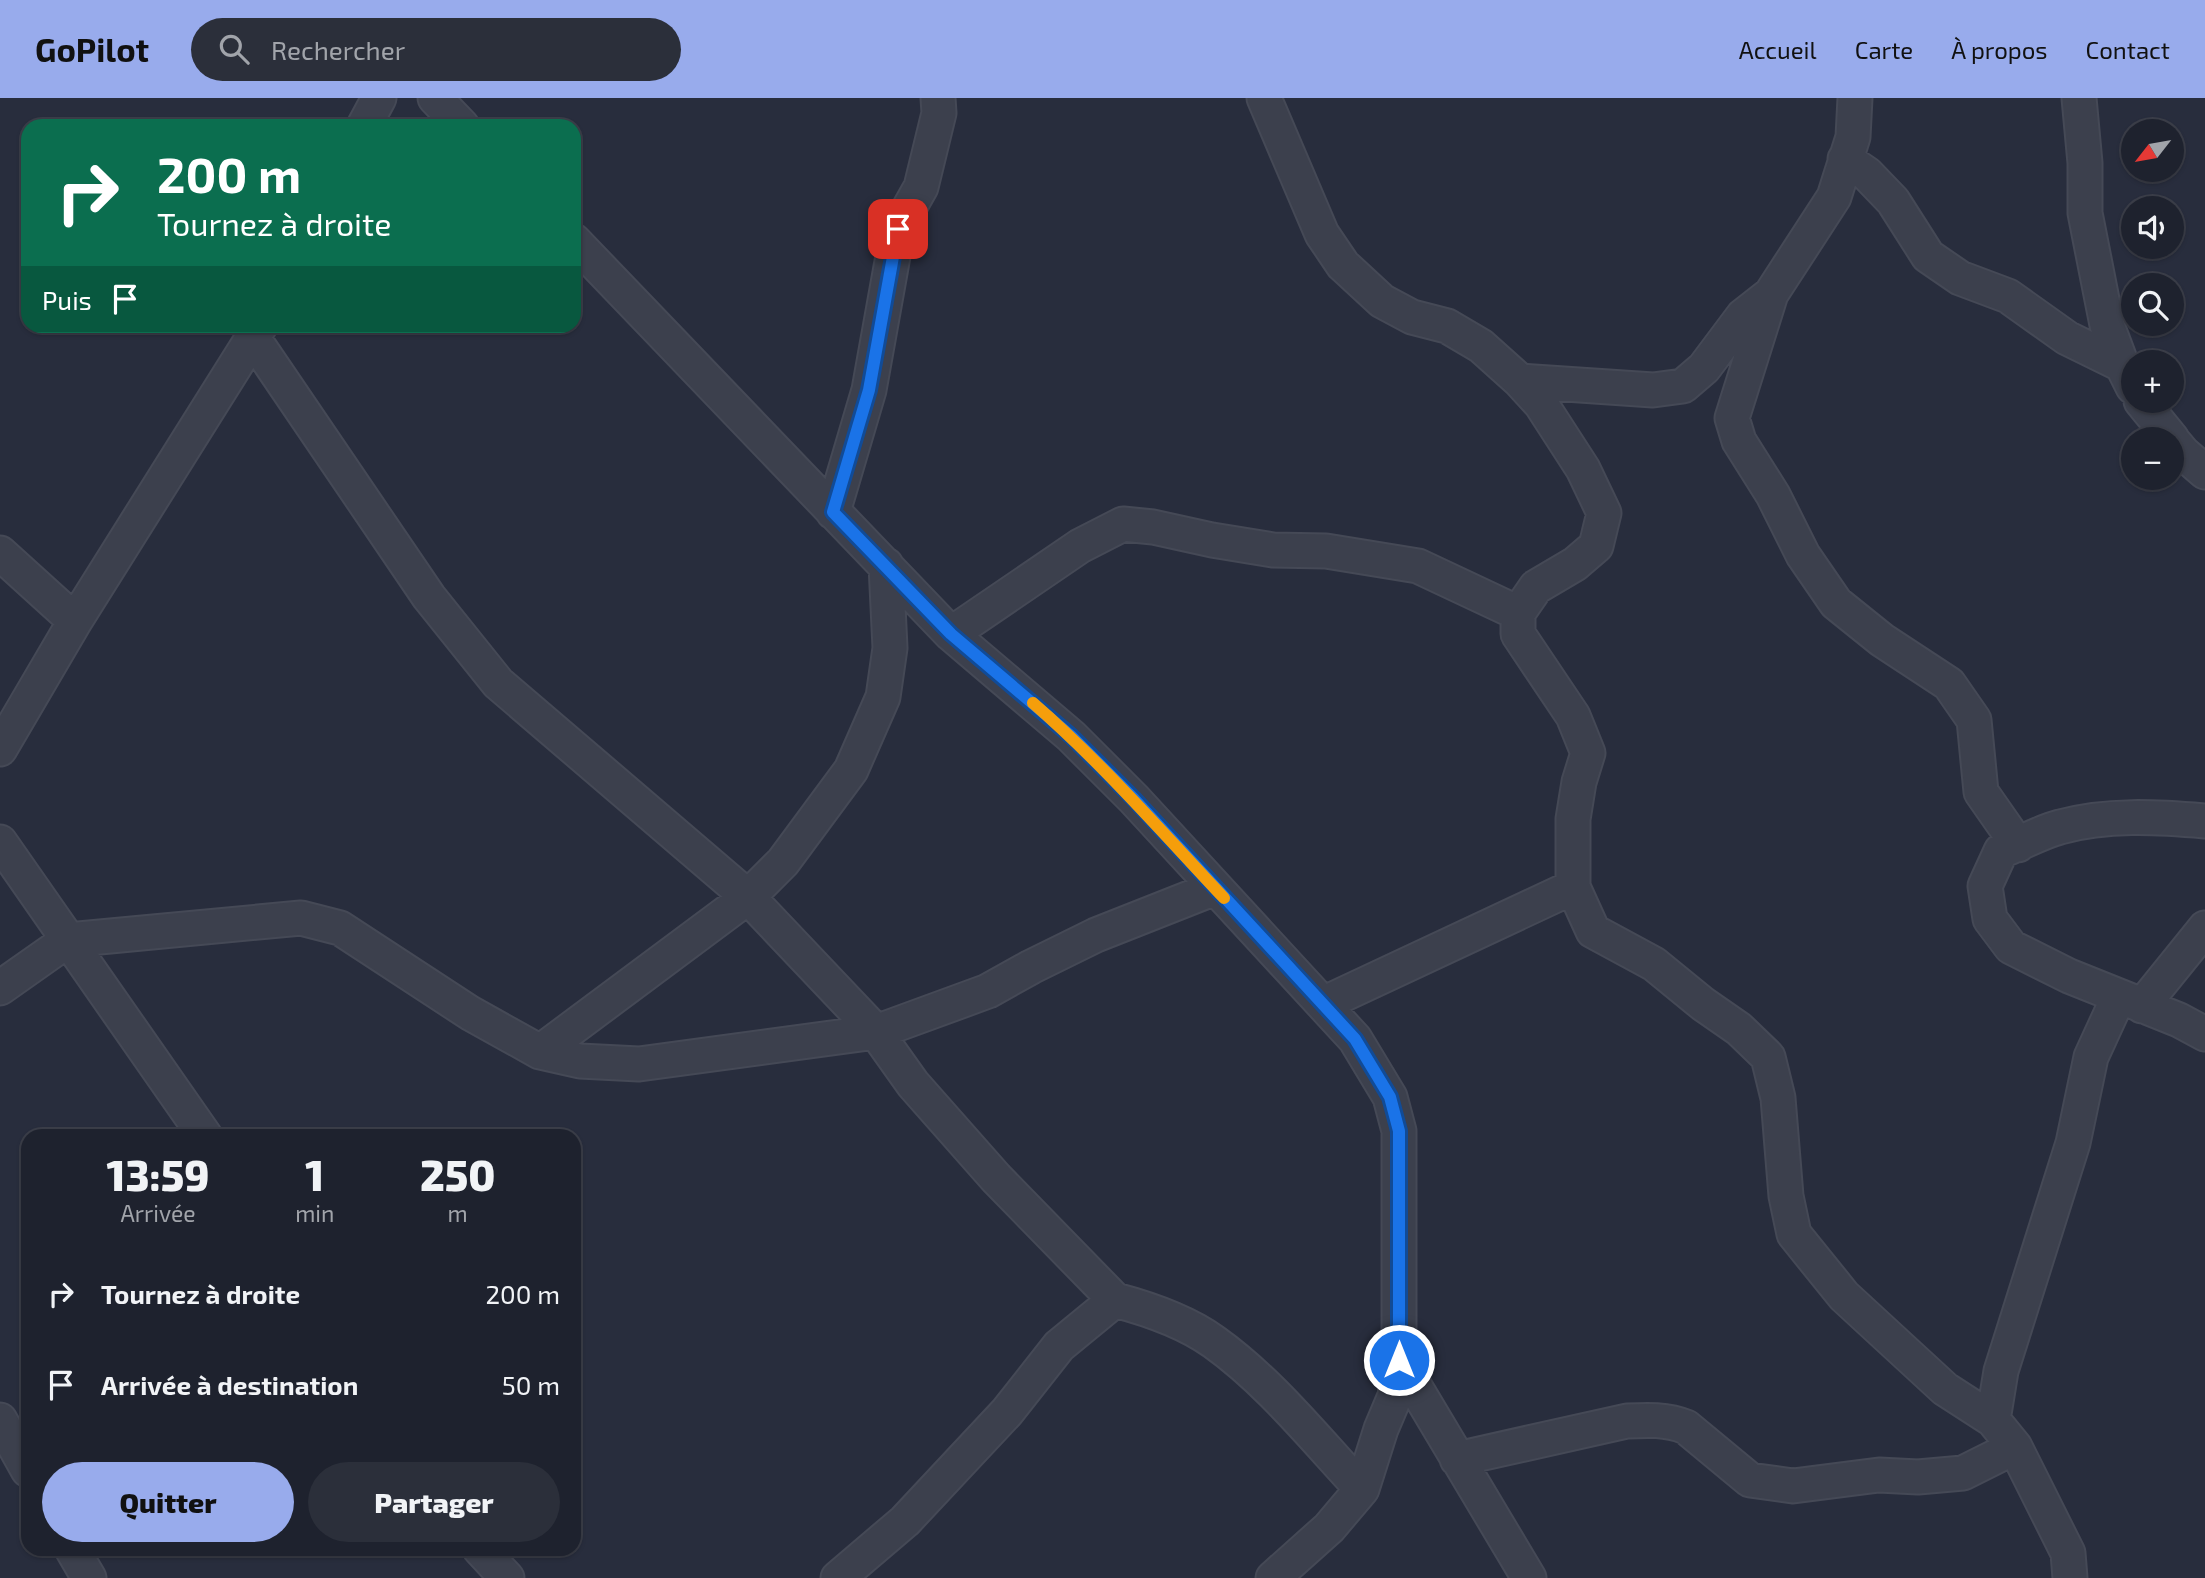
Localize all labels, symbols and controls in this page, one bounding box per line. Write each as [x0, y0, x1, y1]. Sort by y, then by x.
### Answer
search box [191, 18, 681, 81]
text: GoPilot [35, 29, 149, 69]
icon: search [215, 30, 253, 68]
text: Rechercher [271, 34, 405, 65]
text: Accueil [1739, 35, 1817, 64]
text: Carte [1855, 35, 1913, 64]
text: À propos [1951, 35, 2048, 64]
text: Contact [2086, 35, 2170, 64]
north arrow [2121, 119, 2184, 182]
map controls [2121, 119, 2184, 490]
text: 200 m [157, 144, 301, 203]
icon: right [42, 147, 133, 238]
button: sound [2121, 196, 2184, 259]
pin [868, 199, 928, 259]
text: Tournez à droite [157, 204, 391, 242]
icon: arrive [879, 210, 917, 248]
button: search [2121, 273, 2184, 336]
icon: arrive [106, 280, 144, 318]
text: Puis [42, 284, 92, 315]
button: + [2121, 350, 2184, 413]
button: − [2121, 427, 2184, 490]
text: 13:59 [107, 1149, 210, 1199]
text: 1 [305, 1149, 324, 1199]
text: 250 [420, 1149, 495, 1199]
text: Arrivée [120, 1199, 196, 1227]
text: min [295, 1199, 334, 1227]
text: m [448, 1199, 468, 1227]
icon: right [42, 1275, 80, 1313]
text: Tournez à droite [101, 1278, 300, 1309]
text: 200 m [485, 1278, 560, 1309]
position arrow [1362, 1323, 1436, 1397]
icon: arrive [42, 1366, 80, 1404]
text: Arrivée à destination [101, 1369, 358, 1400]
text: 50 m [502, 1369, 560, 1400]
button: Quitter [42, 1462, 294, 1542]
button: Partager [308, 1462, 560, 1542]

